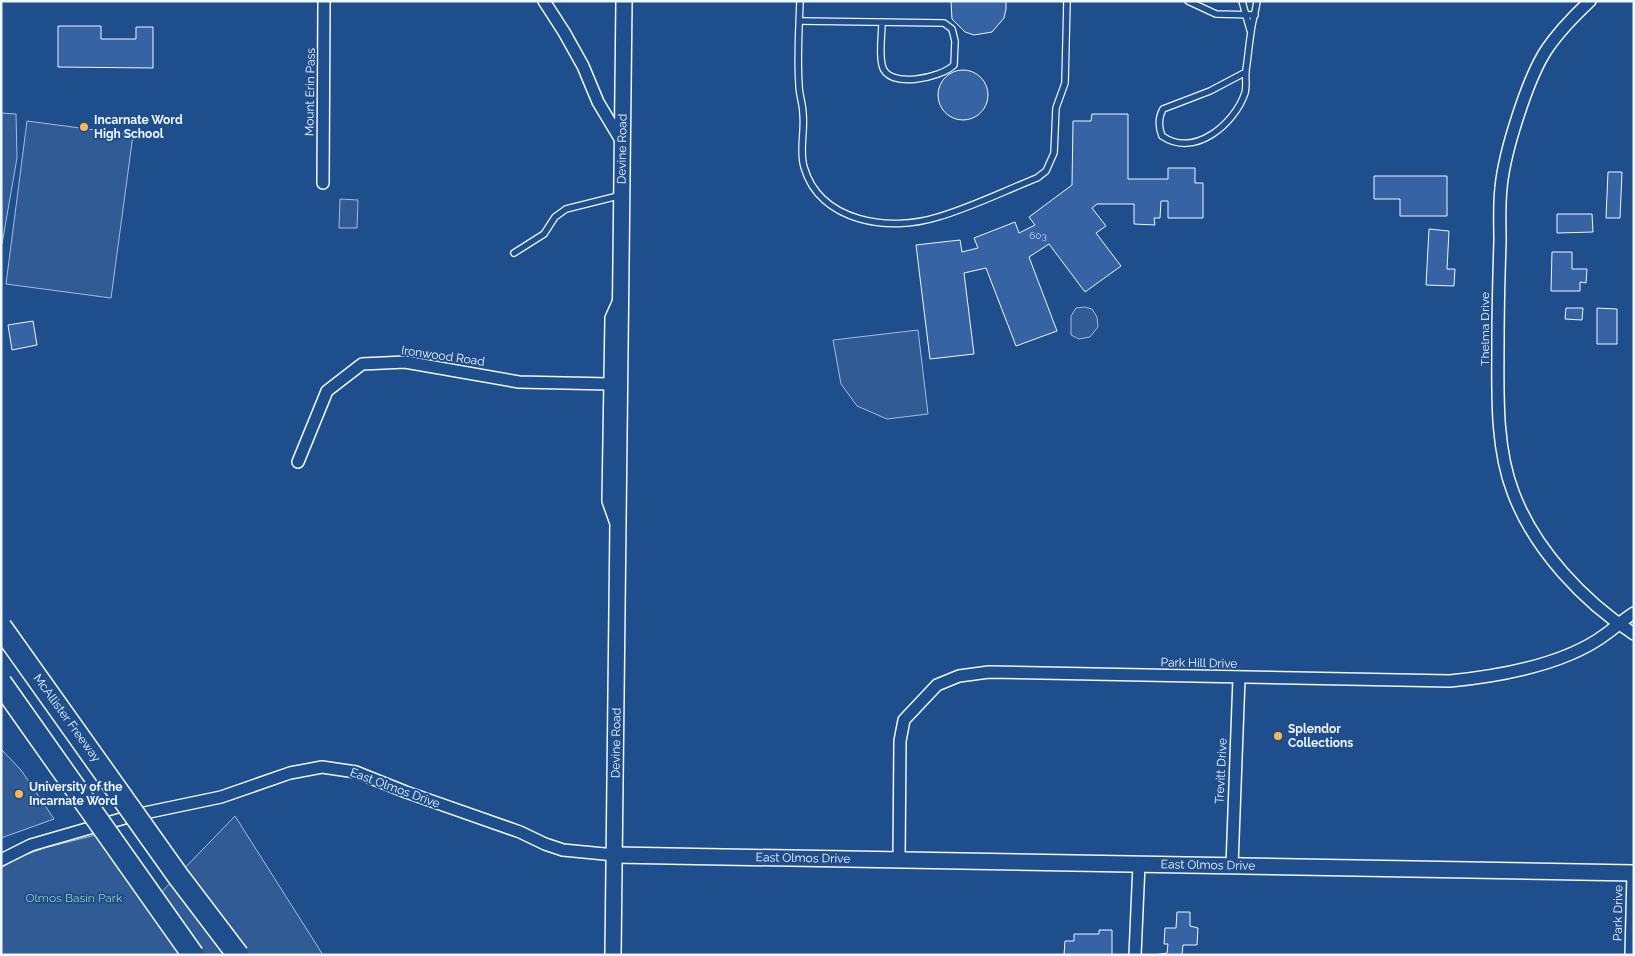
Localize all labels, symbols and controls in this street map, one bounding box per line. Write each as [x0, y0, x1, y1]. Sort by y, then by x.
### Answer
street label: Mount Erin Pass [302, 48, 318, 136]
place label: Incarnate Word High School [94, 113, 183, 141]
street label: Devine Road [614, 114, 630, 184]
marker: Incarnate Word High School [78, 121, 90, 133]
house number: 603 [1029, 230, 1047, 241]
street label: Thelma Drive [1478, 292, 1492, 366]
street label: Ironwood Road [400, 343, 486, 369]
street label: Park Hill Drive [1160, 655, 1238, 671]
street label: McAllister Freeway [30, 671, 104, 765]
street label: Devine Road [608, 708, 624, 778]
place label: Splendor Collections [1288, 722, 1353, 750]
marker: Splendor Collections [1272, 730, 1284, 742]
street label: Trevitt Drive [1212, 738, 1230, 804]
street label: East Olmos Drive [348, 765, 442, 811]
place label: University of the Incarnate Word [29, 780, 123, 808]
marker: University of the Incarnate Word [13, 788, 25, 800]
street label: East Olmos Drive [756, 850, 850, 866]
street label: East Olmos Drive [1161, 857, 1255, 873]
street label: Park Drive [1611, 885, 1625, 941]
park label: Olmos Basin Park [26, 891, 123, 905]

